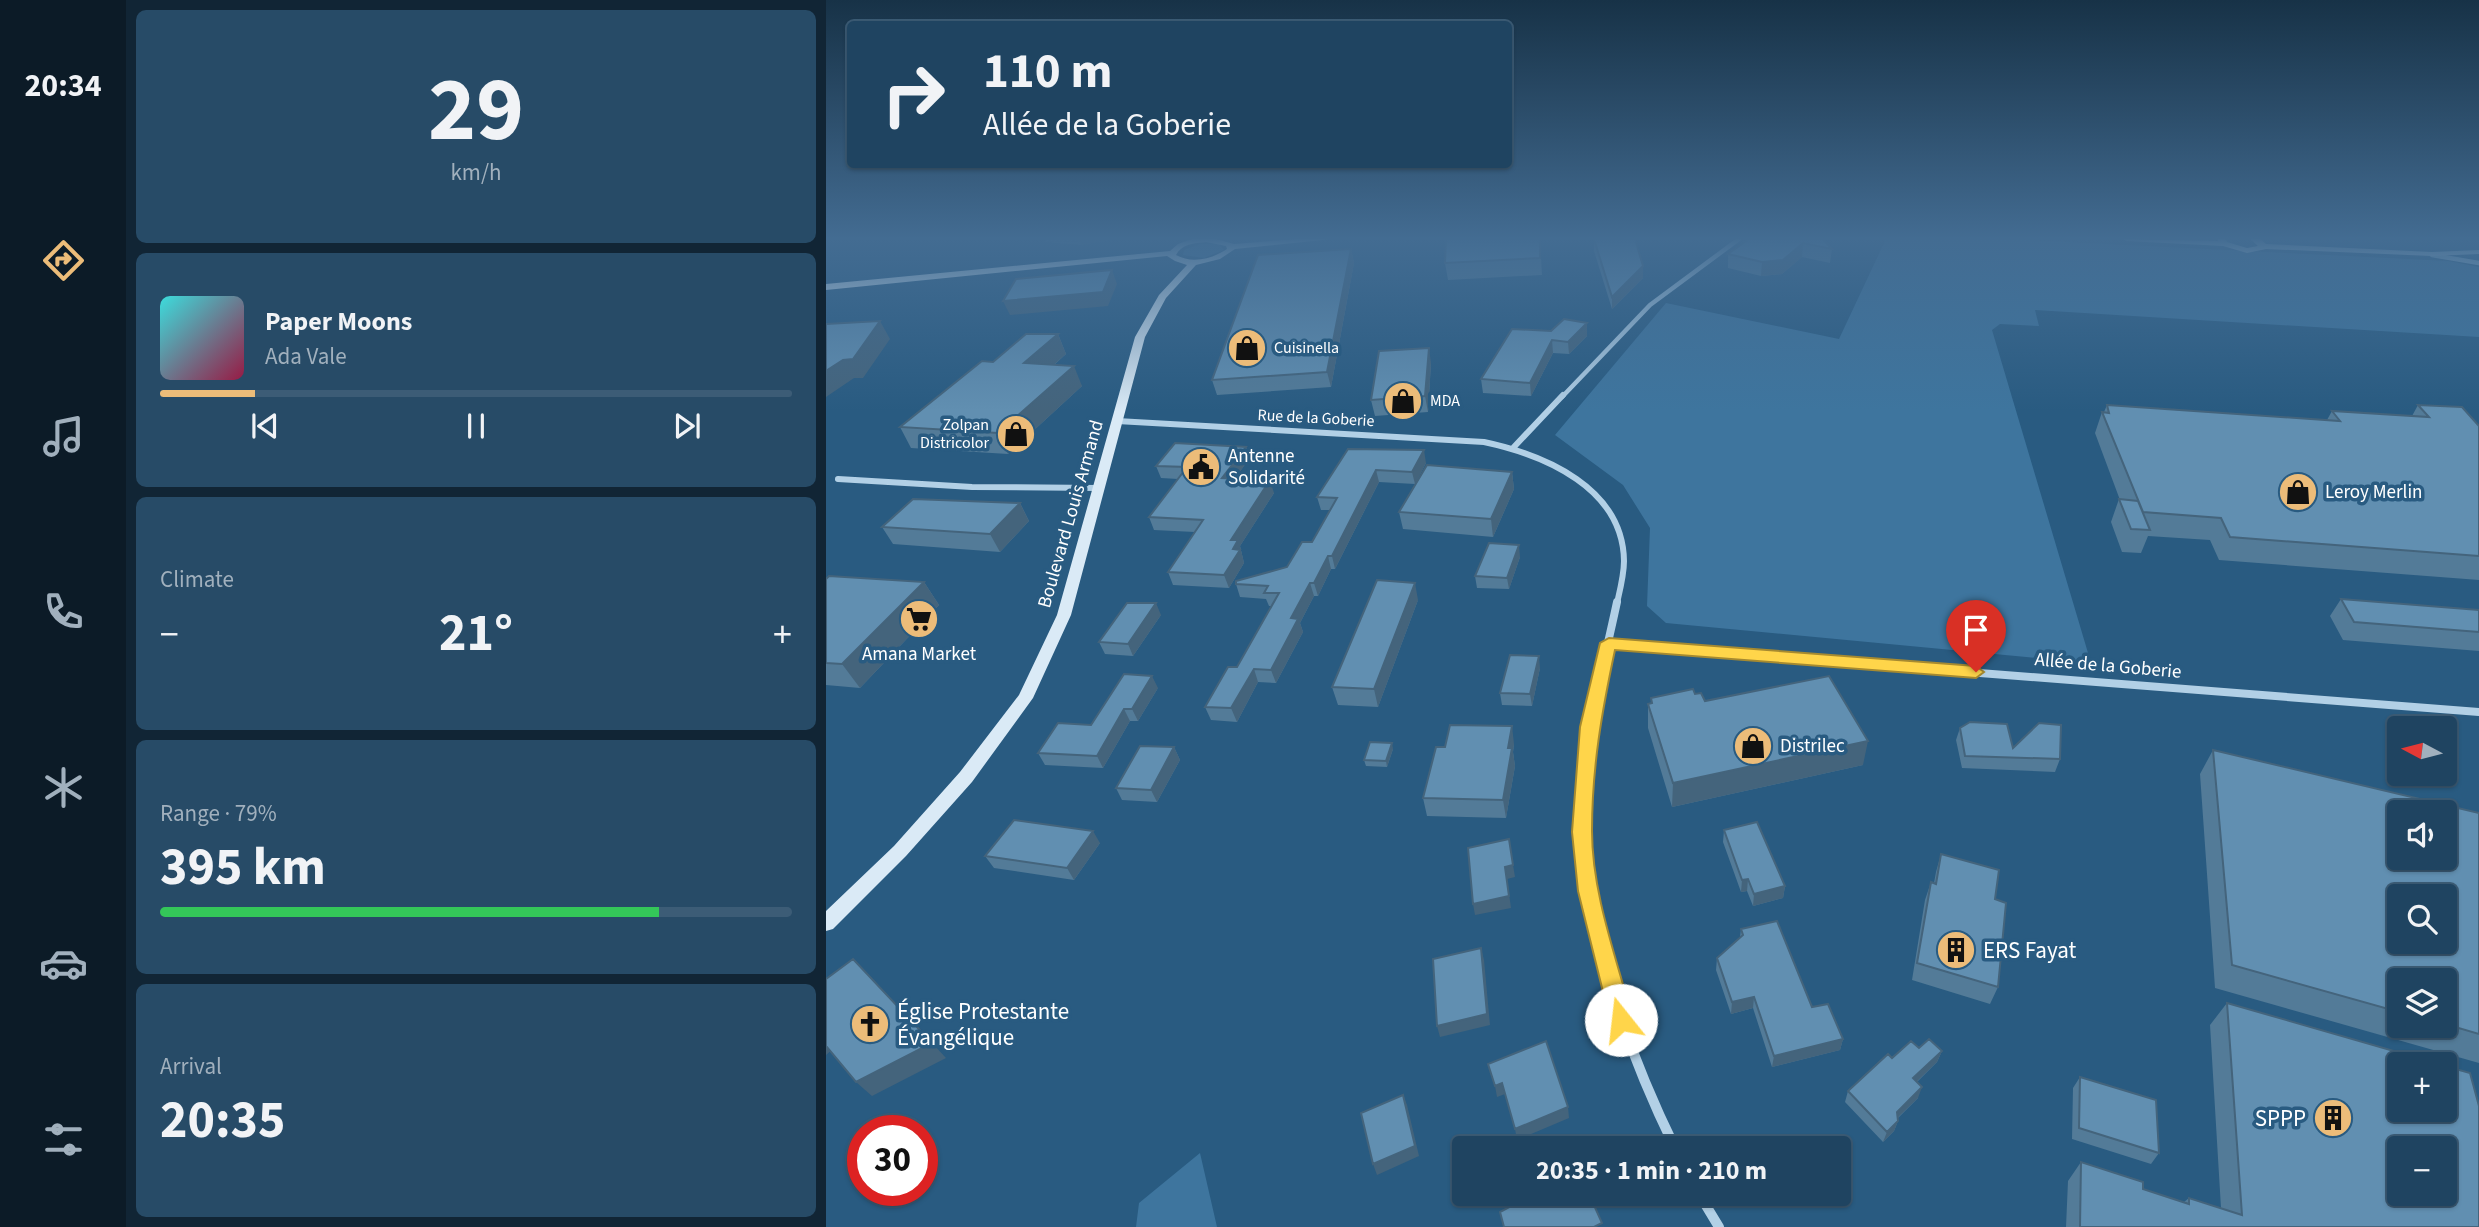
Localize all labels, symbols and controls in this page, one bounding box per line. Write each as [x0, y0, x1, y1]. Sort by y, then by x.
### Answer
text: 110 m [983, 37, 1112, 107]
text: 29 [428, 46, 524, 175]
icon: right [868, 49, 959, 140]
text: 20:34 [24, 63, 102, 109]
text: Allée de la Goberie [983, 102, 1231, 148]
text: km/h [450, 156, 502, 189]
icon: directions [39, 236, 88, 285]
text: Paper Moons [265, 303, 412, 340]
shop icon: Cuisinella [1226, 327, 1268, 369]
place label: Cuisinella [1274, 337, 1339, 359]
text: Ada Vale [265, 340, 347, 373]
shop icon: MDA [1382, 380, 1424, 422]
place label: MDA [1430, 390, 1460, 412]
street label: Rue de la Goberie [1257, 404, 1375, 432]
icon: previous [246, 407, 284, 445]
icon: pause [457, 407, 495, 445]
icon: next [668, 407, 706, 445]
icon: music [39, 412, 88, 461]
shop icon: Zolpan Districolor [995, 413, 1037, 455]
place label: Zolpan Districolor [920, 414, 989, 454]
street label: Boulevard Louis Armand [1031, 417, 1111, 611]
place label: Antenne Solidarité [1228, 443, 1305, 492]
public building icon: Antenne Solidarité [1180, 446, 1222, 488]
shop icon: Leroy Merlin [2277, 471, 2319, 513]
place label: Leroy Merlin [2325, 479, 2422, 506]
text: Climate [160, 563, 234, 596]
icon: phone [39, 587, 88, 636]
text: 21° [439, 597, 513, 671]
supermarket icon: Amana Market [898, 598, 940, 640]
pin [1946, 600, 2006, 672]
text: − [160, 608, 179, 662]
text: + [773, 608, 792, 662]
icon: arrive [1957, 611, 1995, 649]
place label: Amana Market [862, 641, 977, 668]
street label: Allée de la Goberie [2033, 646, 2183, 686]
north arrow [2387, 716, 2457, 786]
map controls [2387, 716, 2457, 1206]
shop icon: Distrilec [1732, 725, 1774, 767]
place label: Distrilec [1780, 733, 1845, 760]
icon: climate [39, 763, 88, 812]
text: Range · 79% [160, 797, 277, 830]
button: sound [2387, 800, 2457, 870]
text: 395 km [160, 831, 326, 905]
button: search [2387, 884, 2457, 954]
building icon: ERS Fayat [1935, 929, 1977, 971]
place label: ERS Fayat [1983, 934, 2077, 967]
icon: car [39, 939, 88, 988]
button: layers [2387, 968, 2457, 1038]
position arrow [1584, 983, 1658, 1057]
place label: Église Protestante Évangélique [897, 995, 1069, 1054]
church icon: Église Protestante Évangélique [849, 1003, 891, 1045]
text: Arrival [160, 1050, 222, 1083]
button: + [2387, 1052, 2457, 1122]
text: 20:35 [160, 1084, 285, 1158]
building icon: SPPP [2312, 1097, 2354, 1139]
place label: SPPP [2255, 1102, 2306, 1135]
icon: filters [39, 1115, 88, 1164]
speed limit sign: 30 [847, 1115, 938, 1206]
button: − [2387, 1136, 2457, 1206]
text: 20:35 · 1 min · 210 m [1536, 1152, 1767, 1189]

